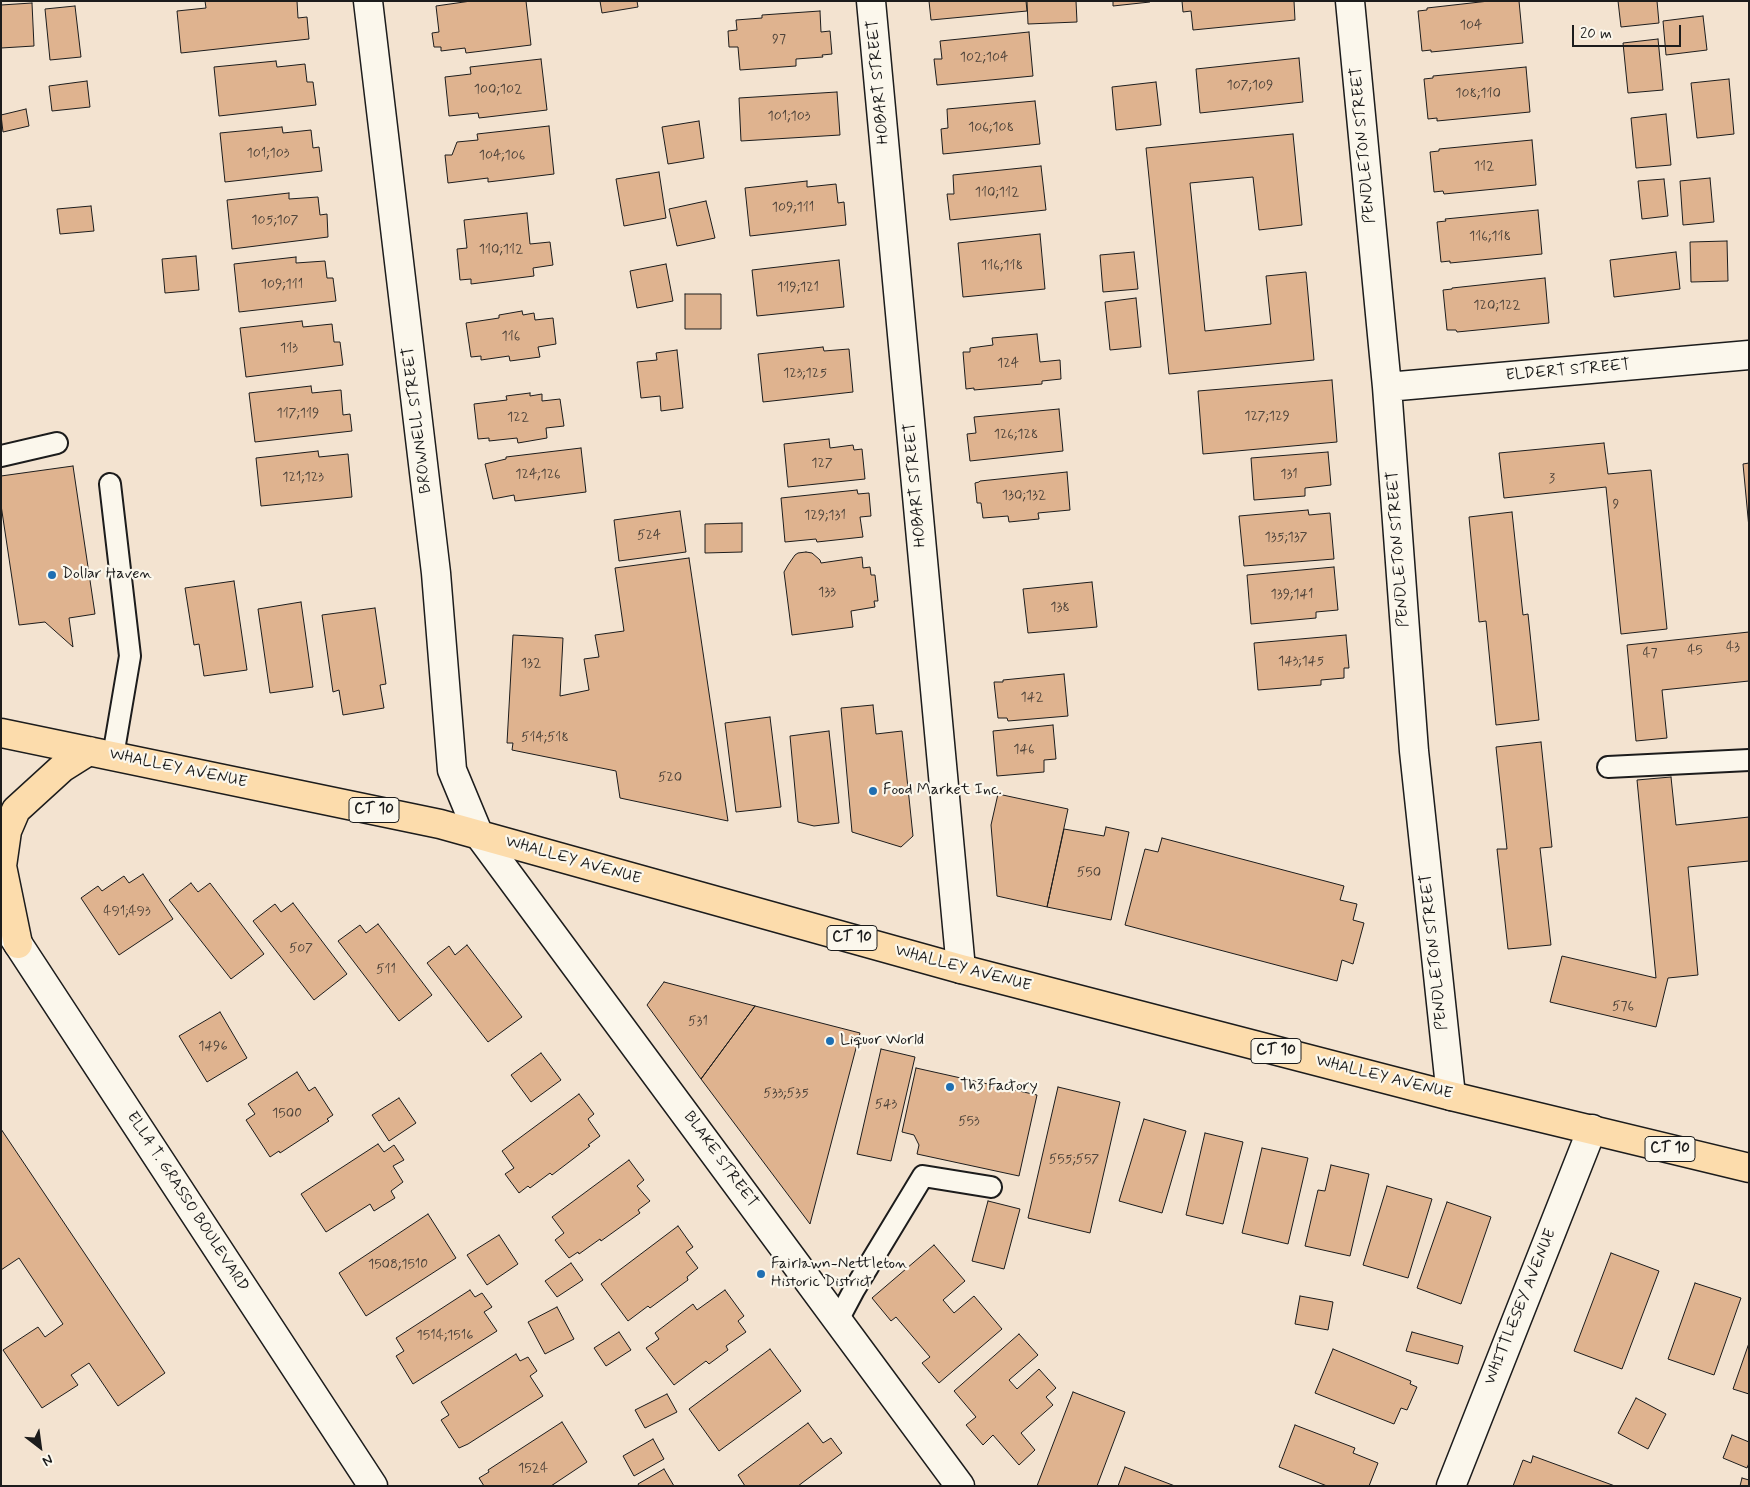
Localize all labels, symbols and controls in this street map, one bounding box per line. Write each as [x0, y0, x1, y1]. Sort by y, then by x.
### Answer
scale bar [1575, 15, 1684, 47]
house number: 104 [1460, 18, 1482, 34]
street label: HOBART STREET [864, 19, 894, 145]
text: 20 m [1580, 24, 1612, 44]
house number: 97 [772, 32, 786, 48]
house number: 102;104 [960, 50, 1008, 66]
street label: PENDLETON STREET [1348, 66, 1380, 224]
house number: 107;109 [1227, 78, 1273, 94]
house number: 100;102 [474, 82, 522, 98]
house number: 108;110 [1455, 86, 1501, 102]
house number: 101;103 [768, 109, 810, 125]
house number: 106;108 [968, 120, 1014, 136]
house number: 101;103 [247, 146, 289, 162]
house number: 104;106 [479, 148, 525, 164]
house number: 112 [1474, 159, 1494, 175]
house number: 110;112 [975, 185, 1019, 201]
house number: 109;111 [772, 200, 814, 216]
house number: 105;107 [251, 213, 299, 229]
house number: 116;118 [1469, 229, 1511, 245]
house number: 110;112 [479, 242, 523, 258]
house number: 116;118 [981, 258, 1023, 274]
house number: 109;111 [261, 277, 303, 293]
house number: 119;121 [777, 280, 819, 296]
house number: 120;122 [1473, 298, 1521, 314]
house number: 116 [502, 329, 520, 345]
house number: 113 [280, 341, 298, 357]
street label: BROWNELL STREET [399, 345, 437, 495]
house number: 124 [997, 356, 1019, 372]
street label: ELDERT STREET [1505, 356, 1631, 386]
house number: 123;125 [783, 366, 827, 382]
house number: 117;119 [277, 406, 319, 422]
house number: 127;129 [1244, 409, 1290, 425]
house number: 122 [507, 410, 529, 426]
street label: HOBART STREET [901, 422, 931, 548]
house number: 126;128 [994, 427, 1038, 443]
house number: 127 [811, 456, 833, 472]
house number: 124;126 [515, 467, 561, 483]
house number: 131 [1280, 467, 1298, 483]
house number: 121;123 [282, 470, 324, 486]
street label: PENDLETON STREET [1384, 470, 1414, 628]
house number: 3 [1549, 471, 1555, 487]
house number: 130;132 [1002, 488, 1046, 504]
house number: 9 [1613, 497, 1619, 513]
house number: 129;131 [804, 508, 846, 524]
house number: 524 [637, 528, 661, 544]
house number: 135;137 [1264, 530, 1308, 546]
place label: Dollar Haven [62, 565, 152, 585]
marker: Dollar Haven [46, 569, 58, 581]
house number: 133 [818, 585, 836, 601]
house number: 139;141 [1271, 587, 1313, 603]
house number: 138 [1050, 600, 1070, 616]
house number: 43 [1726, 640, 1740, 656]
house number: 45 [1687, 643, 1703, 659]
house number: 47 [1642, 646, 1658, 662]
house number: 143;145 [1278, 654, 1324, 670]
house number: 132 [521, 656, 541, 672]
house number: 142 [1020, 690, 1044, 706]
house number: 514;518 [521, 730, 569, 746]
house number: 146 [1013, 742, 1035, 758]
street label: WHALLEY AVENUE [108, 745, 248, 793]
house number: 520 [658, 770, 682, 786]
place label: Food Market Inc. [883, 781, 1002, 801]
marker: Food Market Inc. [867, 785, 879, 797]
road number: CT 10 [349, 798, 399, 822]
street label: WHALLEY AVENUE [503, 832, 643, 890]
house number: 550 [1077, 865, 1101, 881]
street label: PENDLETON STREET [1417, 873, 1453, 1031]
house number: 491;493 [103, 904, 151, 920]
road number: CT 10 [827, 926, 877, 950]
house number: 507 [289, 941, 313, 957]
street label: WHALLEY AVENUE [893, 942, 1033, 996]
house number: 511 [376, 962, 396, 978]
house number: 576 [1612, 999, 1634, 1015]
house number: 531 [688, 1014, 708, 1030]
place label: Liquor World [840, 1031, 924, 1051]
marker: Liquor World [824, 1035, 836, 1047]
road number: CT 10 [1251, 1038, 1301, 1064]
house number: 1496 [198, 1039, 228, 1055]
street label: WHALLEY AVENUE [1314, 1052, 1454, 1104]
place label: Th3 Factory [960, 1077, 1038, 1097]
marker: Th3 Factory [944, 1081, 956, 1093]
house number: 533;535 [763, 1086, 809, 1102]
house number: 543 [875, 1097, 897, 1113]
house number: 1500 [272, 1106, 302, 1122]
street label: BLAKE STREET [679, 1108, 761, 1212]
street label: ELLA T. GRASSO BOULEVARD [122, 1109, 252, 1295]
house number: 553 [958, 1114, 980, 1130]
road number: CT 10 [1645, 1136, 1695, 1162]
house number: 555;557 [1049, 1152, 1099, 1168]
street label: WHITTLESEY AVENUE [1481, 1226, 1561, 1388]
place label: Fairlawn-Nettleton Historic District [771, 1255, 907, 1293]
house number: 1508;1510 [368, 1257, 428, 1273]
marker: Fairlawn-Nettleton Historic District [755, 1268, 767, 1280]
house number: 1514;1516 [417, 1328, 473, 1344]
north arrow [15, 1422, 65, 1472]
text: N [39, 1450, 56, 1470]
house number: 1524 [518, 1461, 548, 1477]

